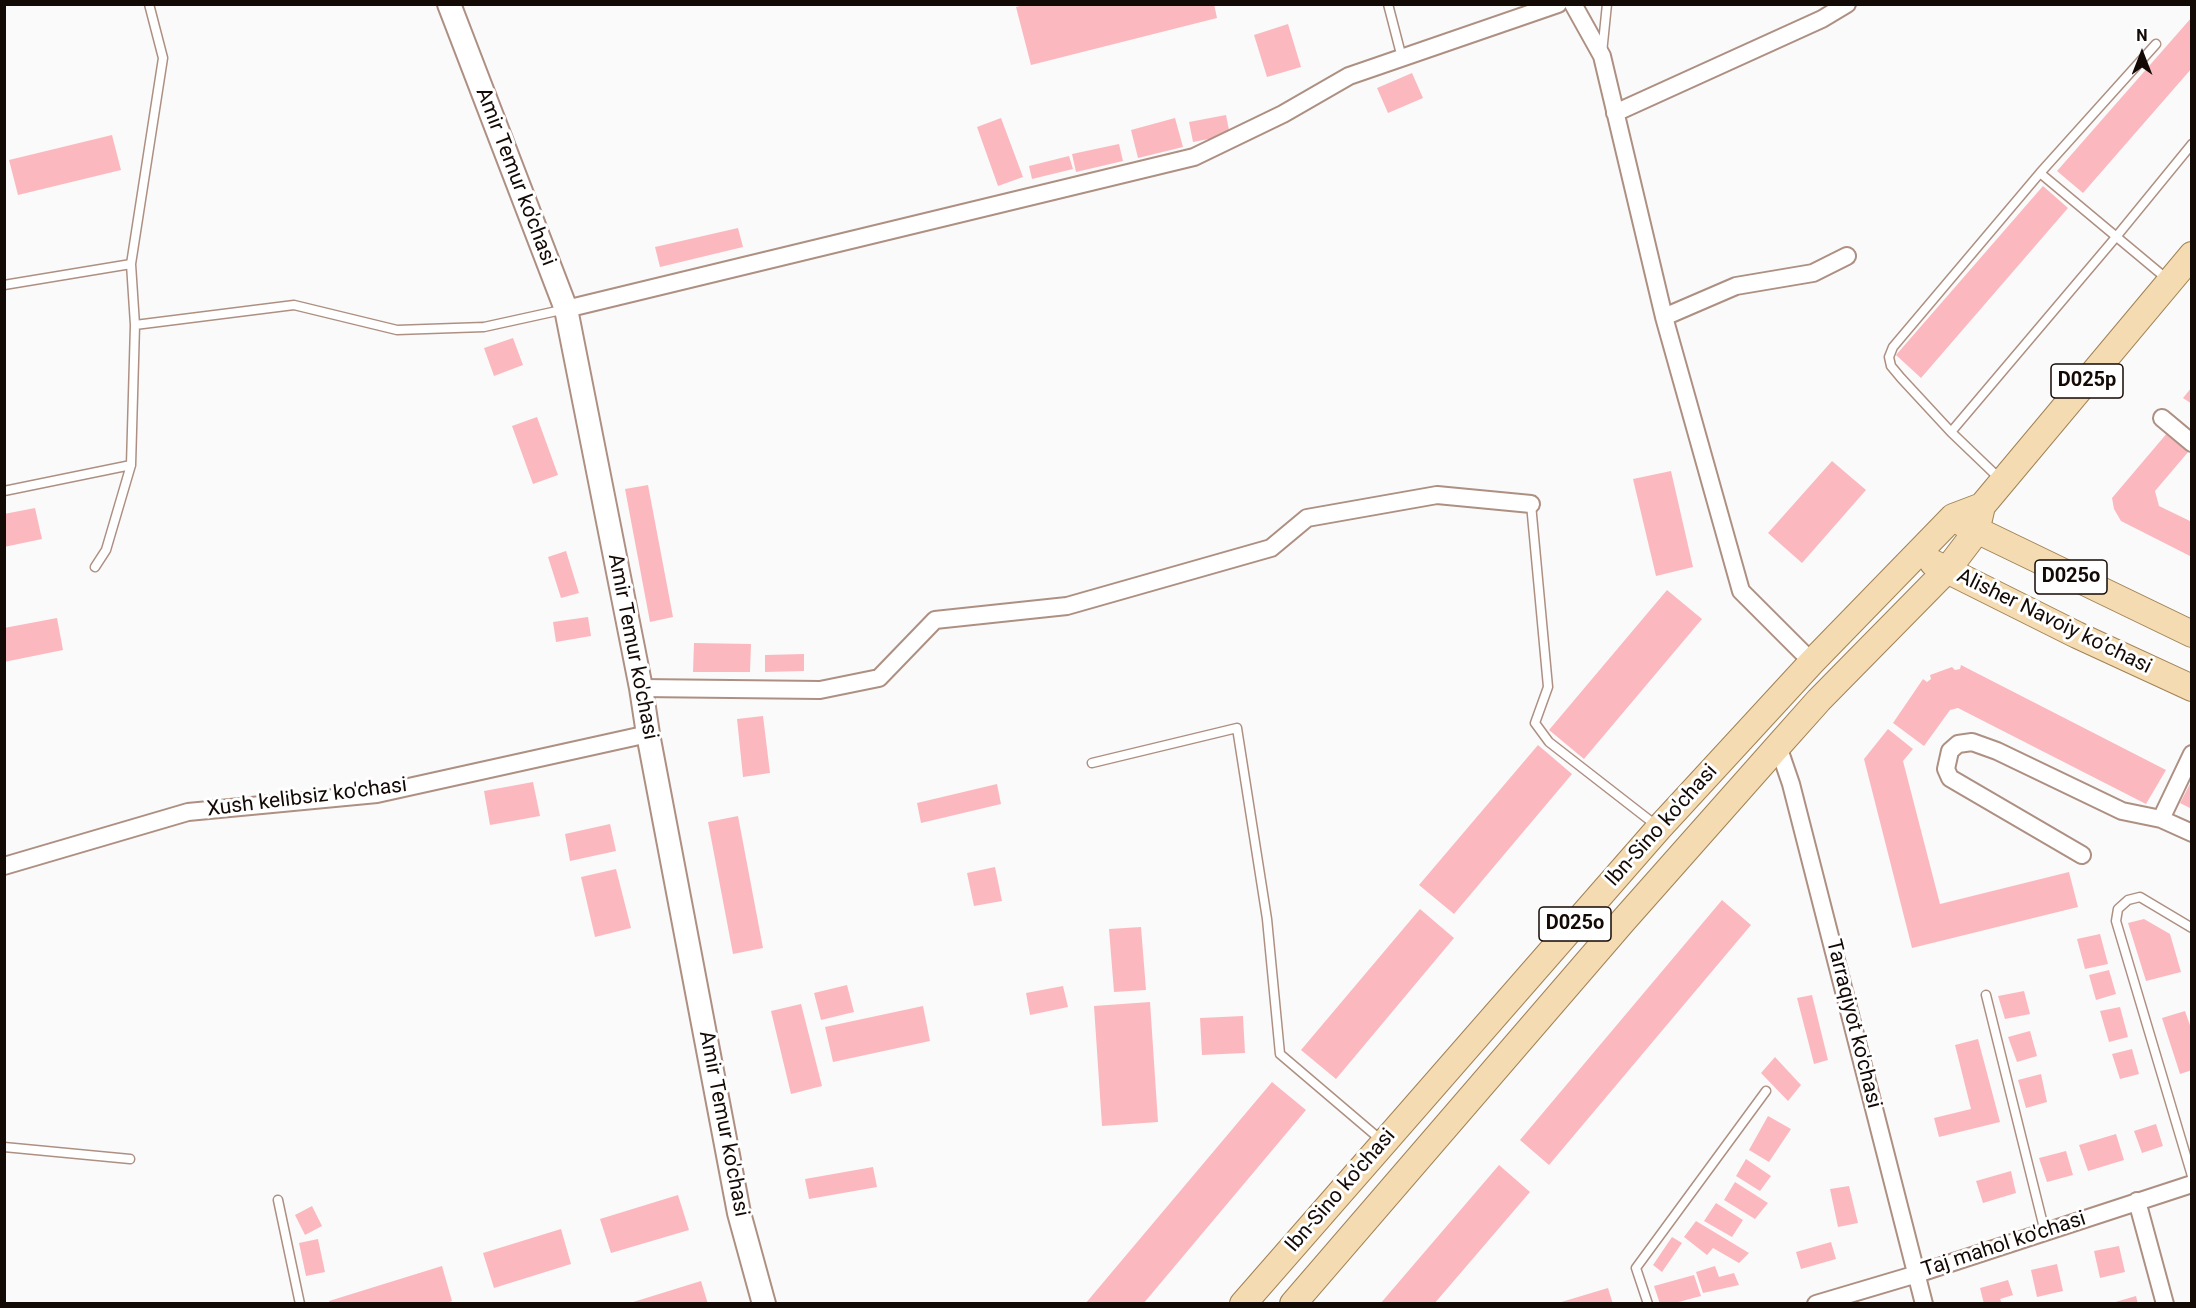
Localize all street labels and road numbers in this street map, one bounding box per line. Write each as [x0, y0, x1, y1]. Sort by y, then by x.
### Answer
street label: Amir Temur ko'chasi [469, 84, 561, 270]
road number: D025p [2051, 364, 2123, 398]
street label: Amir Temur ko'chasi [602, 552, 662, 742]
road number: D025o [2035, 560, 2107, 594]
street label: Alisher Navoiy ko’chasi [1952, 564, 2156, 680]
street label: Ibn-Sino ko'chasi [1601, 760, 1723, 892]
street label: Xush kelibsiz ko'chasi [205, 773, 409, 823]
road number: D025o [1539, 907, 1611, 941]
street label: Tarraqiyot ko'chasi [1820, 937, 1886, 1111]
street label: Amir Temur ko'chasi [693, 1029, 753, 1219]
street label: Ibn-Sino ko'chasi [1280, 1124, 1402, 1258]
street label: Taj mahol ko'chasi [1919, 1207, 2089, 1283]

